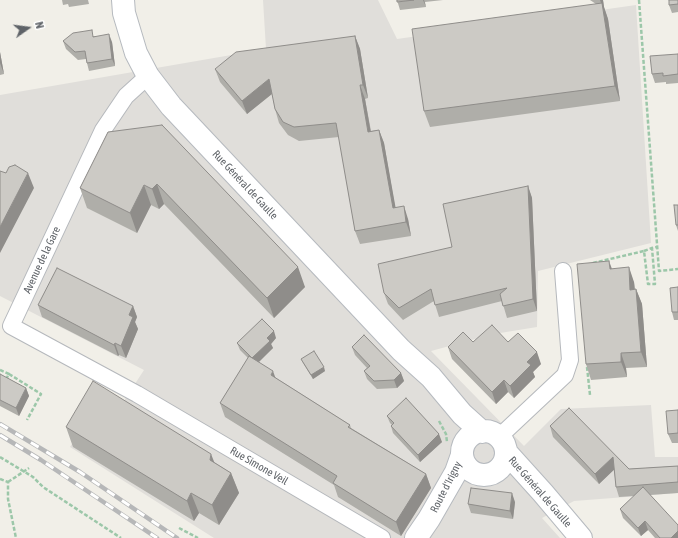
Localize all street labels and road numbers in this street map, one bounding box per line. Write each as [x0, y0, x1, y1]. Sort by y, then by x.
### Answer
street label: Rue Général de Gaulle [210, 148, 280, 222]
street label: Avenue de la Gare [21, 224, 63, 296]
street label: Rue Simone Veil [228, 444, 290, 488]
street label: Rue Général de Gaulle [506, 454, 574, 530]
street label: Route d'Irigny [427, 459, 465, 515]

